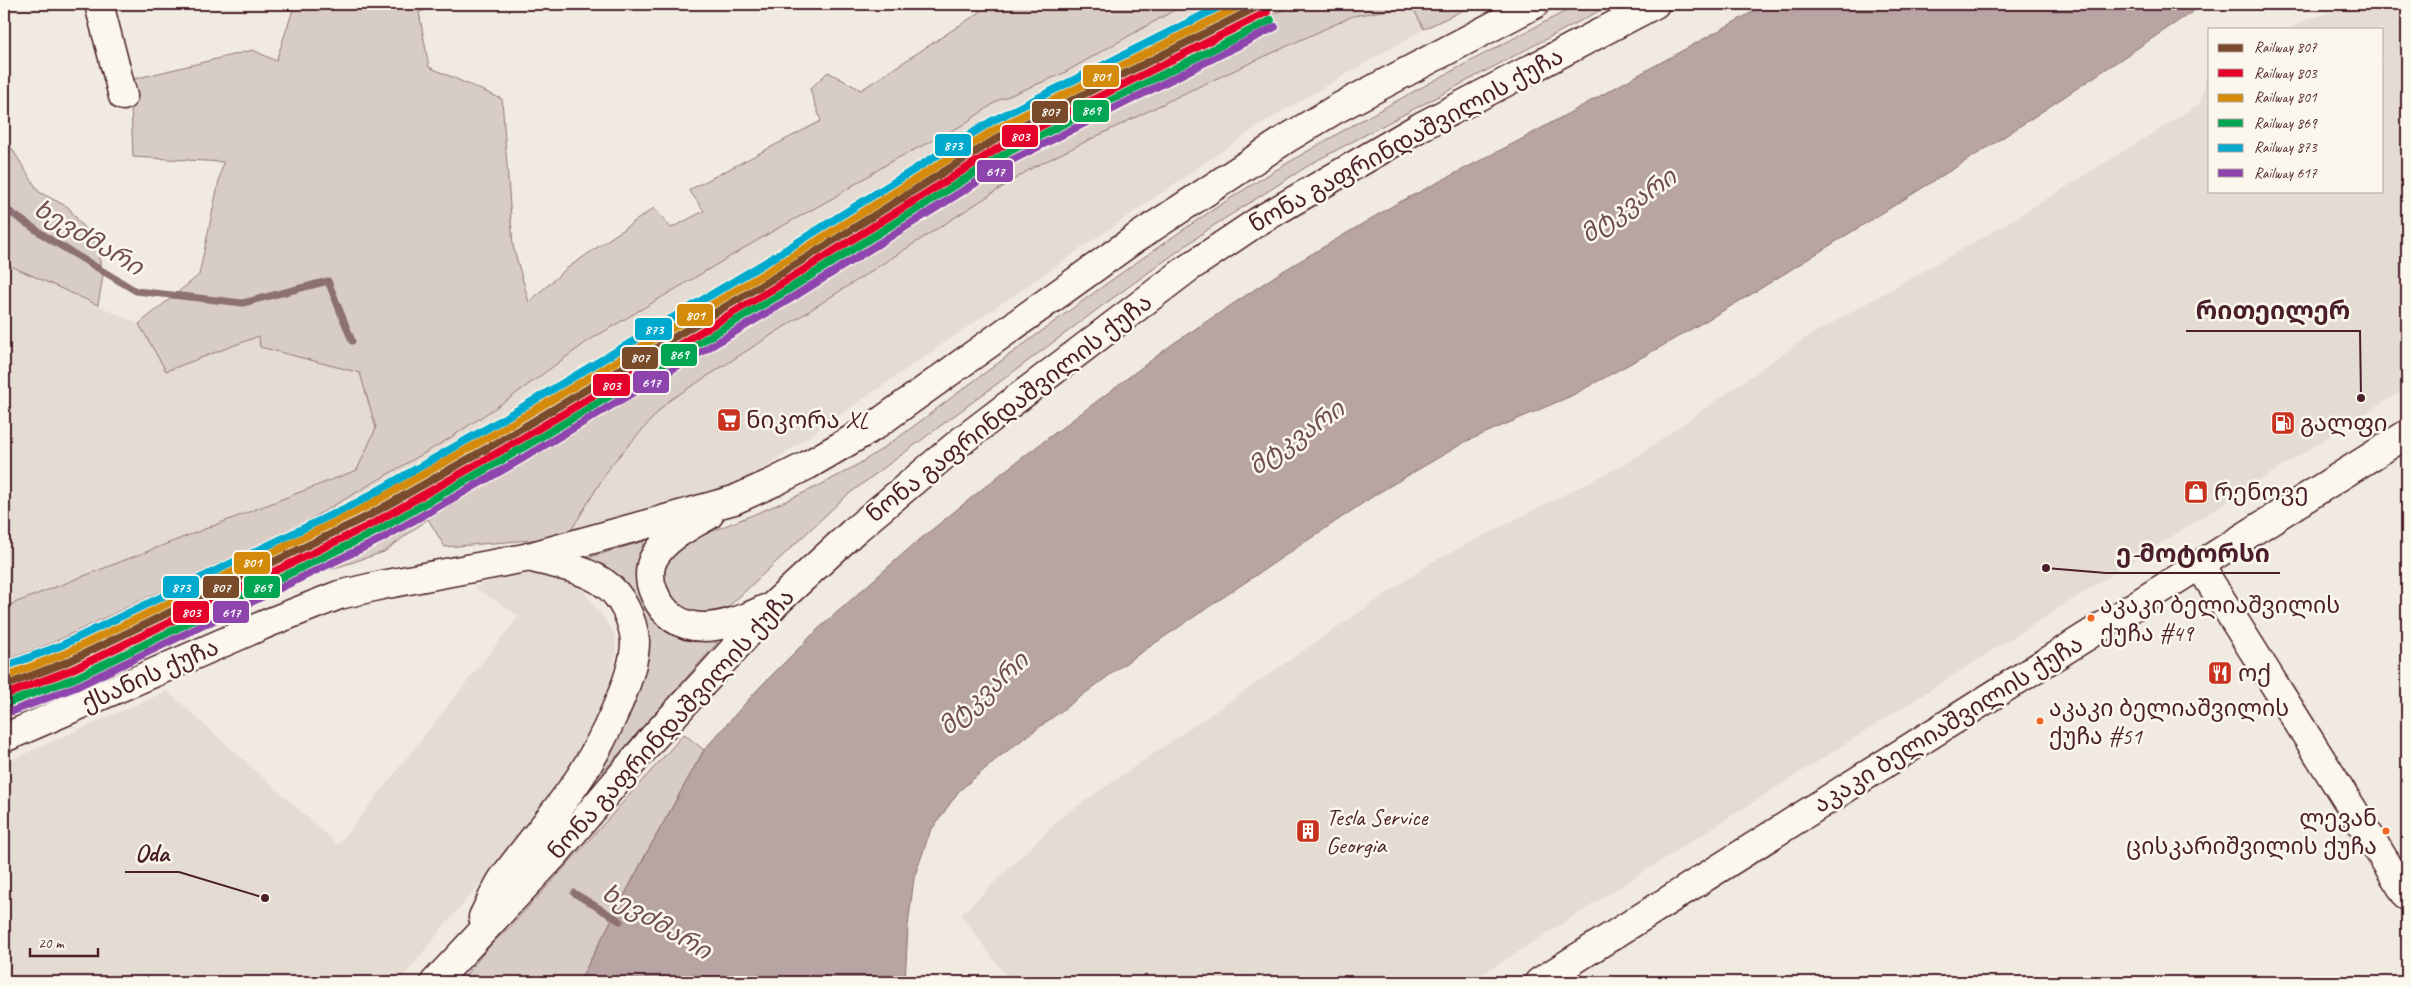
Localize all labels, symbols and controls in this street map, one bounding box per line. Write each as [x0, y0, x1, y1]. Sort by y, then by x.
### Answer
legend [2208, 28, 2384, 192]
text: Railway 807 [2254, 38, 2318, 57]
street label: ნონა გაფრინდაშვილის ქუჩა [1244, 41, 1568, 239]
line badge: 801 [1082, 64, 1120, 88]
text: Railway 803 [2254, 64, 2318, 83]
text: 801 [1092, 68, 1112, 85]
text: Railway 801 [2254, 88, 2318, 107]
line badge: 869 [1072, 99, 1110, 123]
line badge: 807 [1031, 100, 1069, 124]
text: 869 [1081, 102, 1102, 119]
text: 807 [1041, 103, 1061, 120]
text: Railway 869 [2254, 114, 2318, 133]
line badge: 803 [1001, 124, 1039, 148]
text: 803 [1011, 128, 1031, 145]
line badge: 873 [934, 133, 972, 157]
text: 873 [944, 137, 964, 154]
text: Railway 873 [2254, 138, 2318, 157]
line badge: 617 [976, 159, 1014, 183]
water label: მტკვარი [1574, 160, 1684, 251]
text: 617 [985, 163, 1006, 180]
text: Railway 617 [2254, 164, 2318, 183]
water label: ხევძმარი [28, 193, 151, 284]
street label: ნონა გაფრინდაშვილის ქუჩა [860, 287, 1158, 529]
callout: რითეილერ [2186, 291, 2360, 331]
text: რითეილერ [2196, 295, 2350, 327]
line badge: 801 [676, 303, 714, 327]
text: 801 [686, 307, 706, 324]
line badge: 873 [634, 317, 673, 341]
text: 873 [645, 321, 665, 338]
line badge: 869 [660, 343, 698, 367]
line badge: 807 [621, 346, 659, 370]
text: 869 [669, 346, 690, 363]
text: 807 [631, 349, 651, 366]
line badge: 617 [632, 370, 670, 394]
line badge: 803 [592, 373, 631, 397]
text: 617 [641, 374, 662, 391]
text: 803 [602, 377, 622, 394]
water label: მტკვარი [1242, 392, 1352, 483]
place label: ნიკორა XL [746, 405, 869, 435]
supermarket icon: ნიკორა XL [716, 407, 742, 433]
place label: გალფი [2300, 408, 2388, 438]
fuel station icon: გალფი [2270, 410, 2296, 436]
place label: რენოვე [2214, 477, 2309, 507]
shop icon: რენოვე [2183, 479, 2209, 505]
callout: ე-მოტორსი [2106, 533, 2280, 573]
text: ე-მოტორსი [2116, 538, 2270, 570]
line badge: 801 [233, 551, 271, 575]
text: 801 [243, 554, 263, 571]
line badge: 873 [162, 575, 200, 599]
line badge: 807 [202, 575, 240, 599]
line badge: 869 [243, 575, 281, 599]
text: 873 [172, 579, 192, 596]
text: 807 [212, 579, 232, 596]
text: 869 [252, 579, 273, 596]
street label: ნონა გაფრინდაშვილის ქუჩა [541, 582, 801, 866]
place label: აკაკი ბელიაშვილის ქუჩა #49 [2100, 591, 2340, 648]
line badge: 803 [172, 600, 210, 624]
line badge: 617 [212, 600, 250, 624]
text: 803 [182, 604, 202, 621]
text: 617 [221, 604, 242, 621]
marker: აკაკი ბელიაშვილის ქუჩა #49 [2086, 613, 2096, 623]
street label: აკაკი ბელიაშვილის ქუჩა [1808, 628, 2088, 820]
street label: ქსანის ქუჩა [77, 632, 223, 718]
water label: მტკვარი [932, 644, 1037, 743]
place label: ოქ [2238, 658, 2271, 688]
restaurant icon: ოქ [2207, 660, 2233, 686]
place label: აკაკი ბელიაშვილის ქუჩა #51 [2049, 694, 2289, 751]
marker: აკაკი ბელიაშვილის ქუჩა #51 [2035, 716, 2045, 726]
place label: Tesla Service Georgia [1326, 802, 1430, 860]
place label: ლევან ცისკარიშვილის ქუჩა [2126, 804, 2377, 861]
building icon: Tesla Service Georgia [1295, 818, 1321, 844]
marker: ლევან ცისკარიშვილის ქუჩა [2381, 826, 2391, 836]
callout: Oda [125, 832, 179, 872]
text: Oda [135, 837, 171, 869]
water label: ხევძმარი [596, 877, 719, 968]
scale bar [30, 926, 98, 958]
text: 20 m [38, 934, 65, 953]

